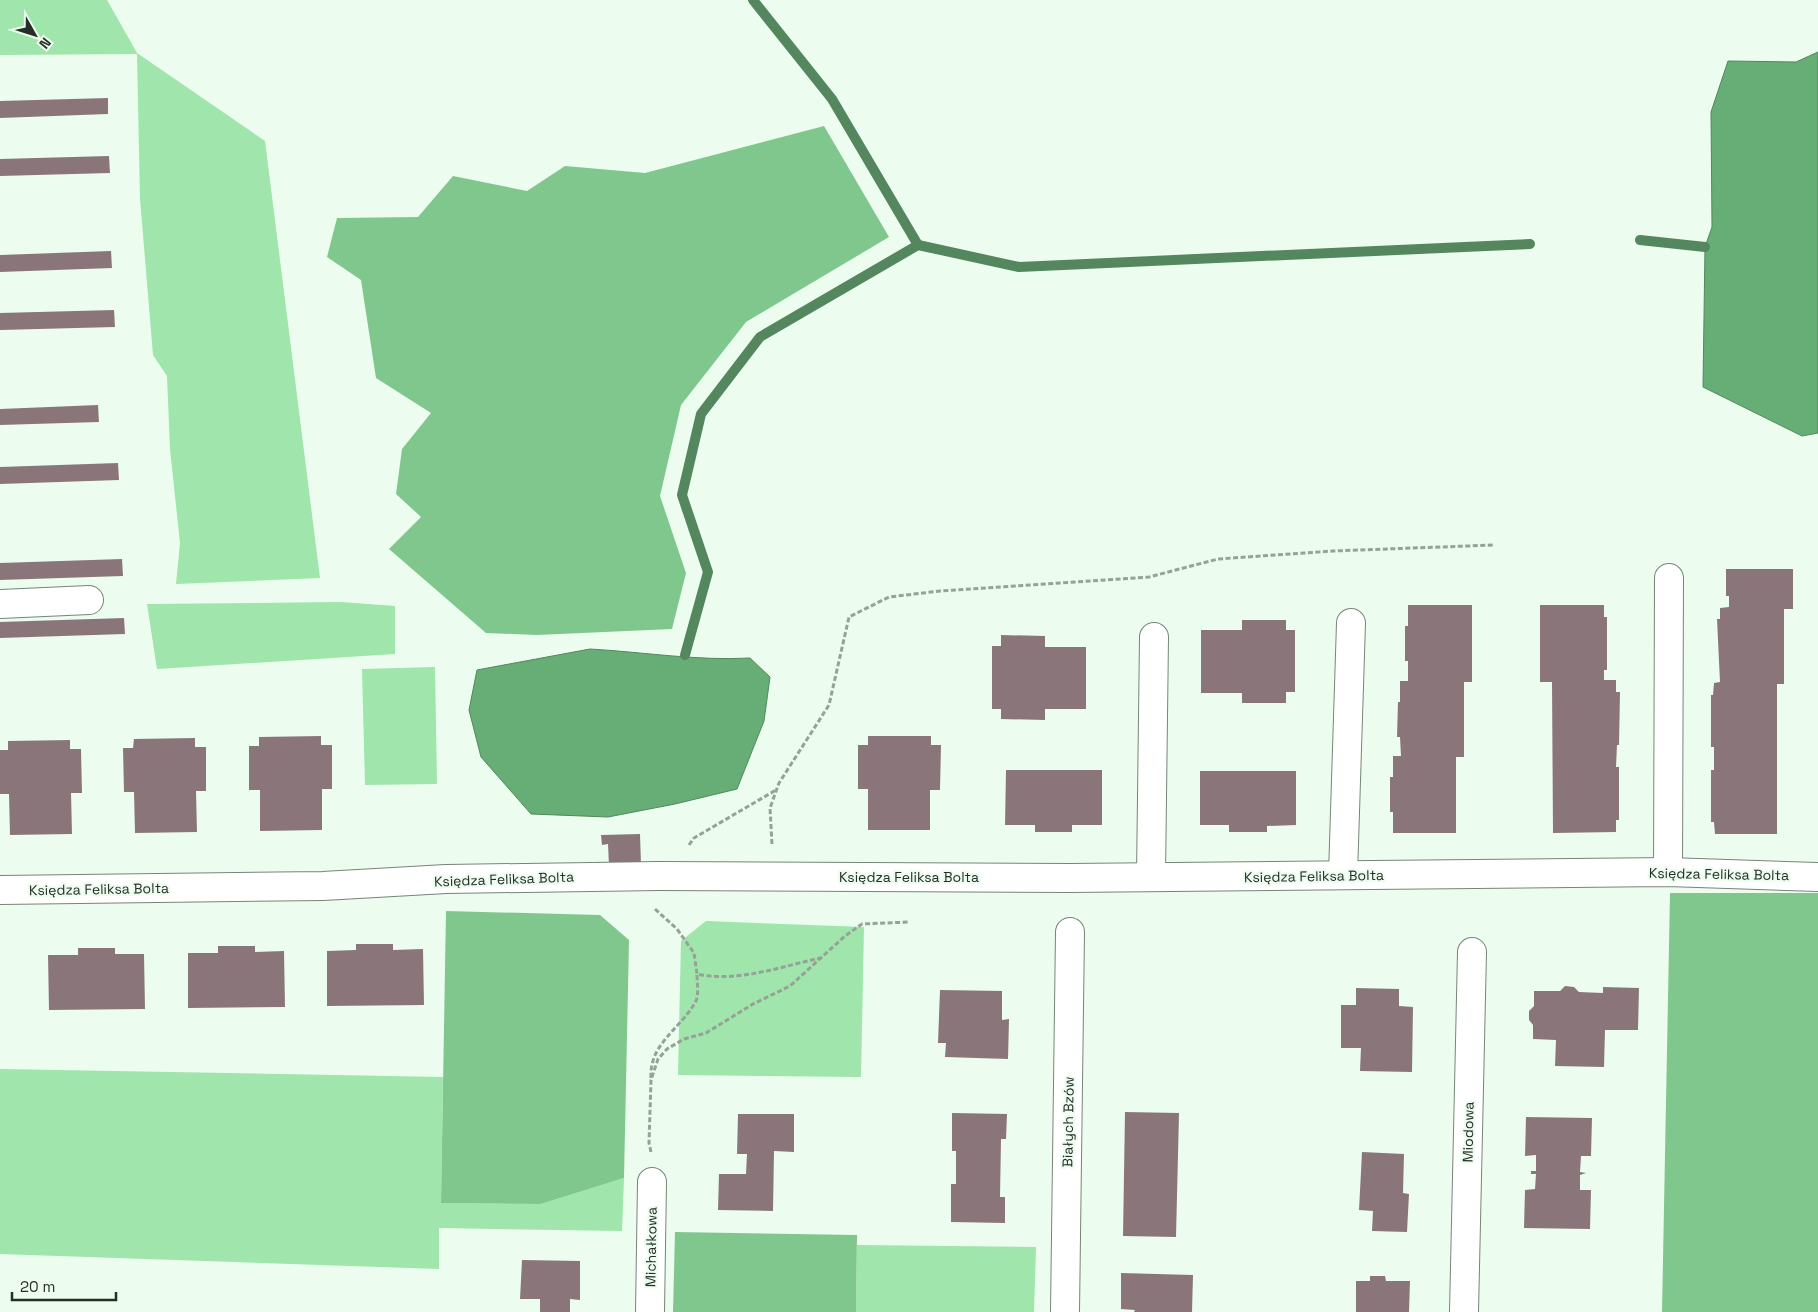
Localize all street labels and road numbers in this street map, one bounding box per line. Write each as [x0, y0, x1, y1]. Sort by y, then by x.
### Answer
street label: Księdza Feliksa Bolta [1649, 864, 1789, 884]
street label: Księdza Feliksa Bolta [1244, 866, 1384, 886]
street label: Księdza Feliksa Bolta [434, 868, 574, 890]
street label: Księdza Feliksa Bolta [839, 868, 979, 886]
street label: Księdza Feliksa Bolta [29, 879, 169, 899]
street label: Białych Bzów [1058, 1076, 1078, 1168]
street label: Miodowa [1458, 1101, 1478, 1163]
street label: Michałkowa [641, 1207, 661, 1287]

